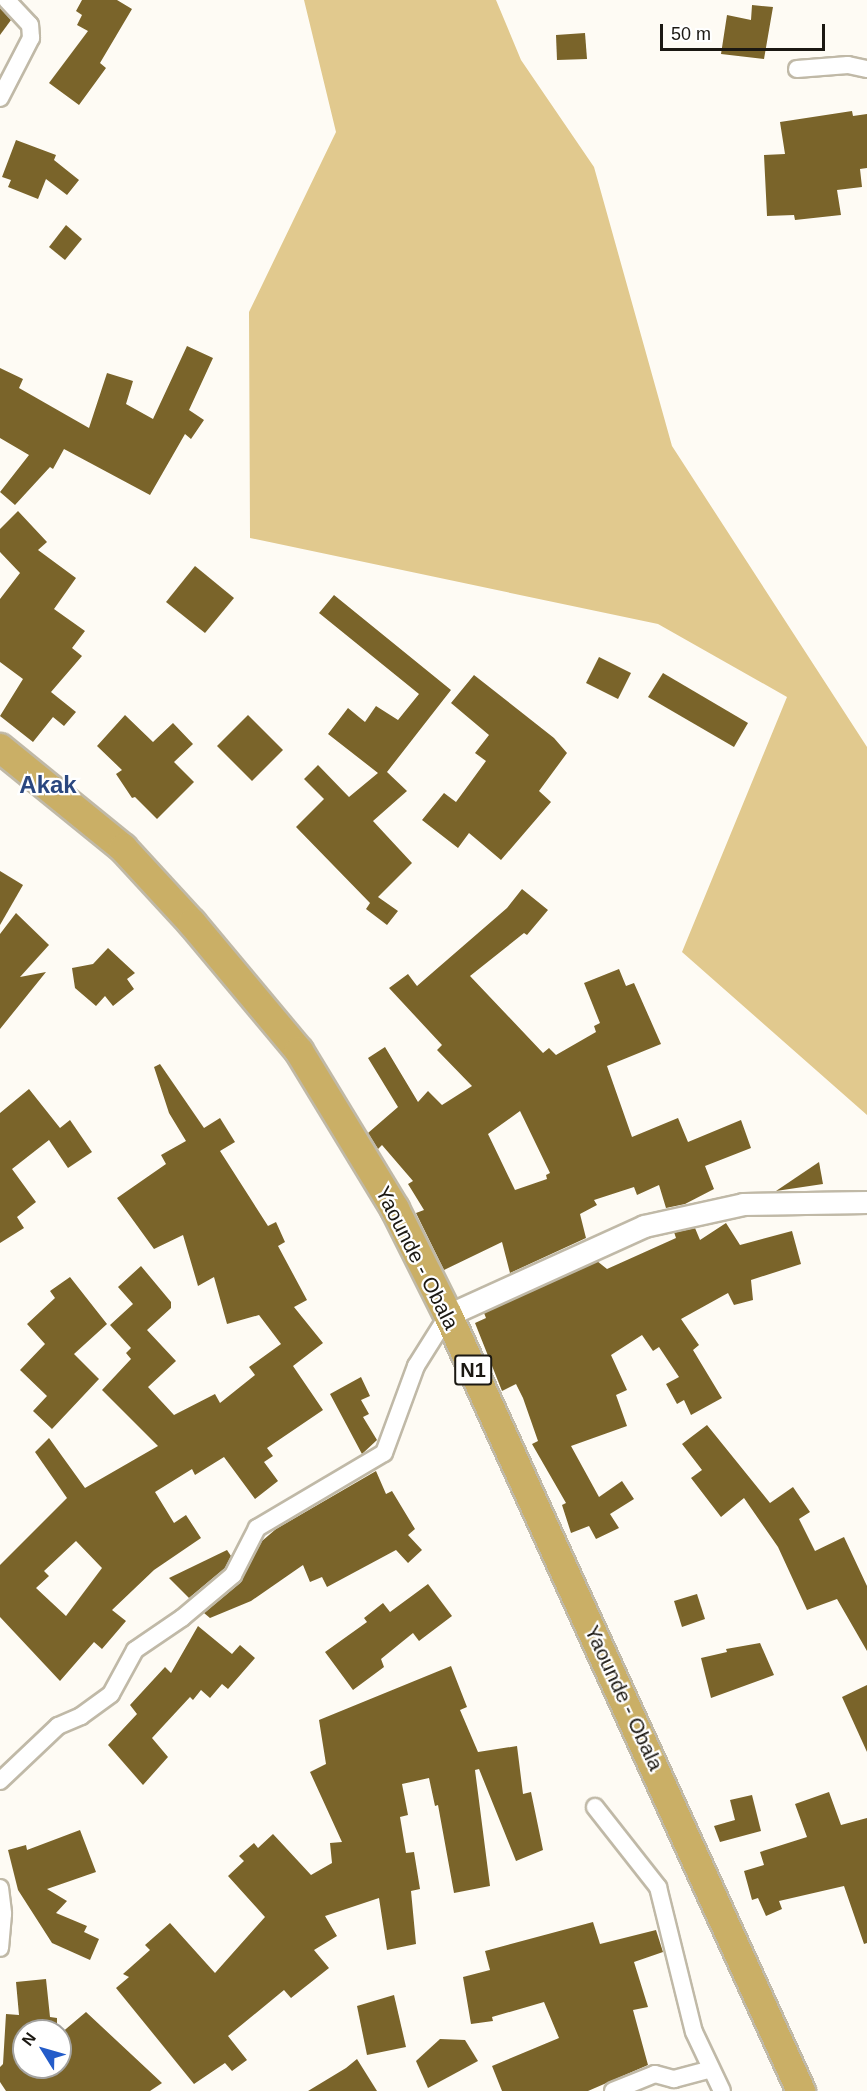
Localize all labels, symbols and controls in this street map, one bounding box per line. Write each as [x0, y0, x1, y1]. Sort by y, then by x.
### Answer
scale bar [663, 12, 828, 50]
text: 50 m [671, 24, 711, 44]
district label: Akak [19, 771, 77, 799]
street label: Yaounde - Obala [370, 1182, 464, 1334]
road number: N1 [454, 1353, 492, 1387]
street label: Yaounde - Obala [579, 1621, 669, 1775]
north arrow [12, 2019, 72, 2079]
text: N [19, 2029, 39, 2049]

